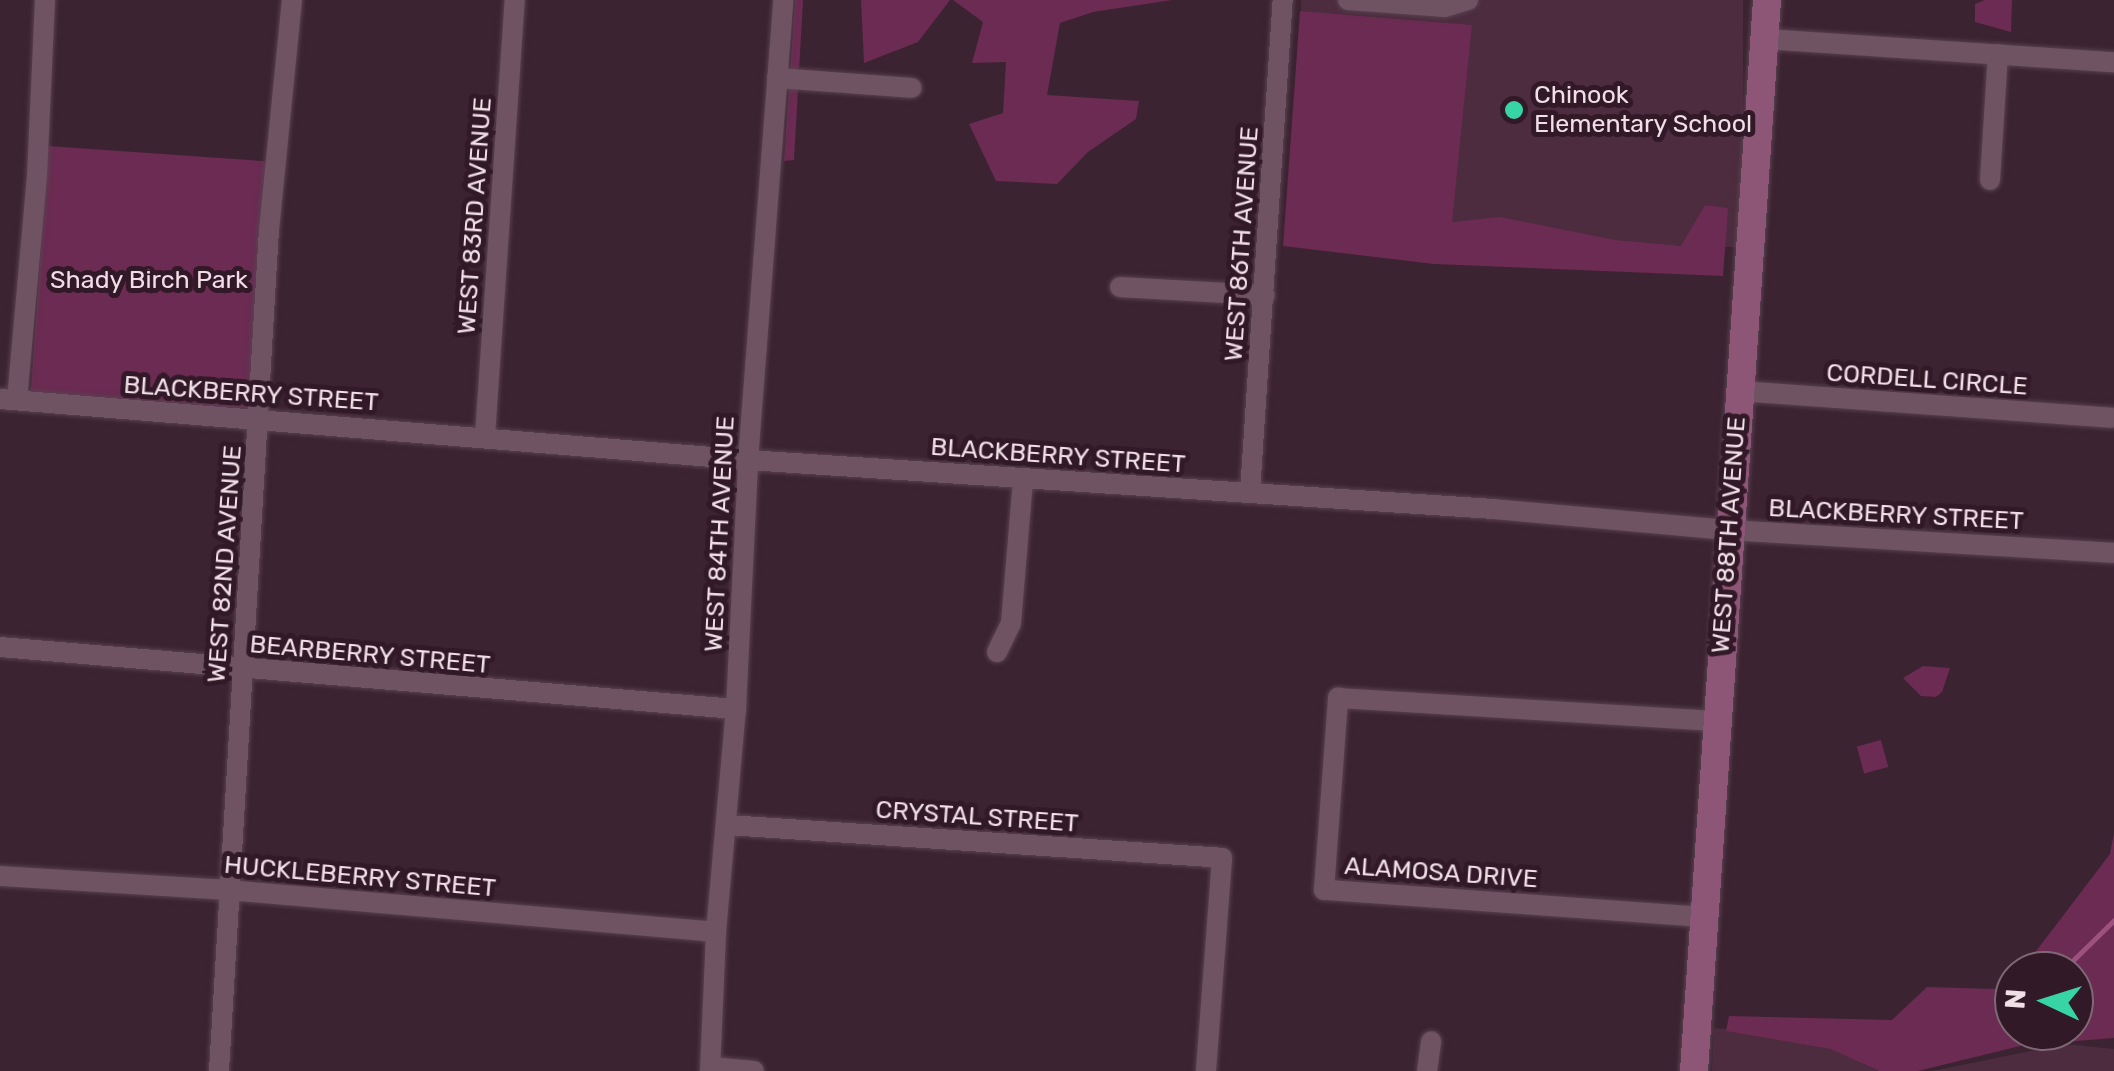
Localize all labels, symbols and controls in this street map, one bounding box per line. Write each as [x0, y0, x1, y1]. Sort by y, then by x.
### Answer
place label: Chinook Elementary School [1534, 81, 1753, 140]
street label: WEST 83RD AVENUE [452, 96, 498, 336]
marker: Chinook Elementary School [1503, 99, 1525, 121]
street label: WEST 86TH AVENUE [1219, 125, 1265, 363]
park label: Shady Birch Park [50, 265, 248, 295]
street label: CORDELL CIRCLE [1825, 358, 2029, 402]
street label: BLACKBERRY STREET [122, 370, 380, 418]
street label: WEST 84TH AVENUE [699, 415, 741, 653]
street label: WEST 88TH AVENUE [1706, 415, 1752, 655]
street label: BLACKBERRY STREET [929, 432, 1187, 480]
street label: WEST 82ND AVENUE [202, 443, 248, 685]
street label: BLACKBERRY STREET [1767, 493, 2025, 537]
street label: BEARBERRY STREET [248, 630, 492, 680]
street label: CRYSTAL STREET [874, 795, 1080, 839]
street label: HUCKLEBERRY STREET [222, 850, 498, 904]
street label: ALAMOSA DRIVE [1343, 851, 1539, 895]
north arrow [1994, 951, 2094, 1051]
text: N [1998, 988, 2033, 1010]

